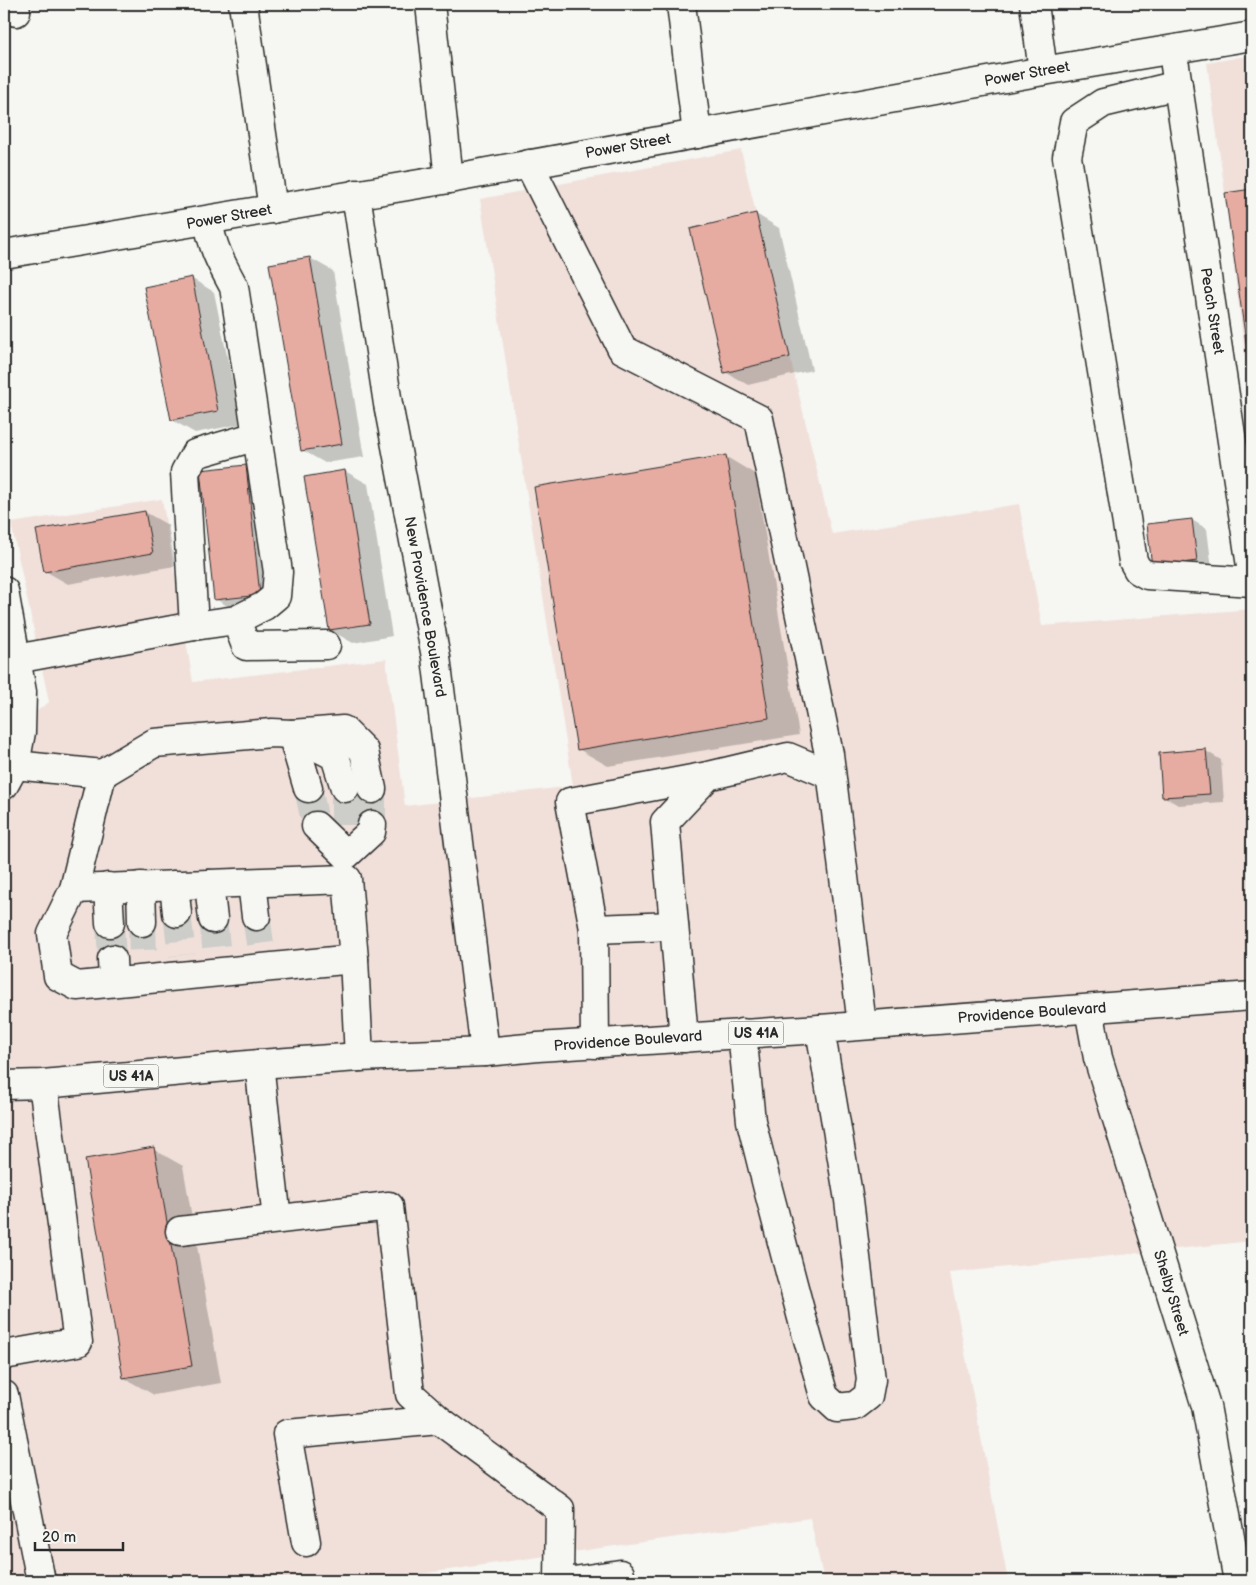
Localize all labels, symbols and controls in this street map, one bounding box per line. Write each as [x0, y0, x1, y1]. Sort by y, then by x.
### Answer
street label: Power Street [983, 57, 1072, 91]
street label: Power Street [584, 129, 673, 163]
street label: Power Street [185, 200, 274, 234]
street label: Peach Street [1196, 266, 1228, 356]
street label: New Providence Boulevard [400, 515, 450, 699]
street label: Providence Boulevard [957, 998, 1107, 1028]
road number: US 41A [728, 1021, 784, 1044]
street label: Providence Boulevard [553, 1026, 703, 1056]
road number: US 41A [104, 1064, 158, 1088]
street label: Shelby Street [1149, 1248, 1193, 1339]
scale bar [35, 1520, 122, 1552]
text: 20 m [42, 1528, 76, 1547]

